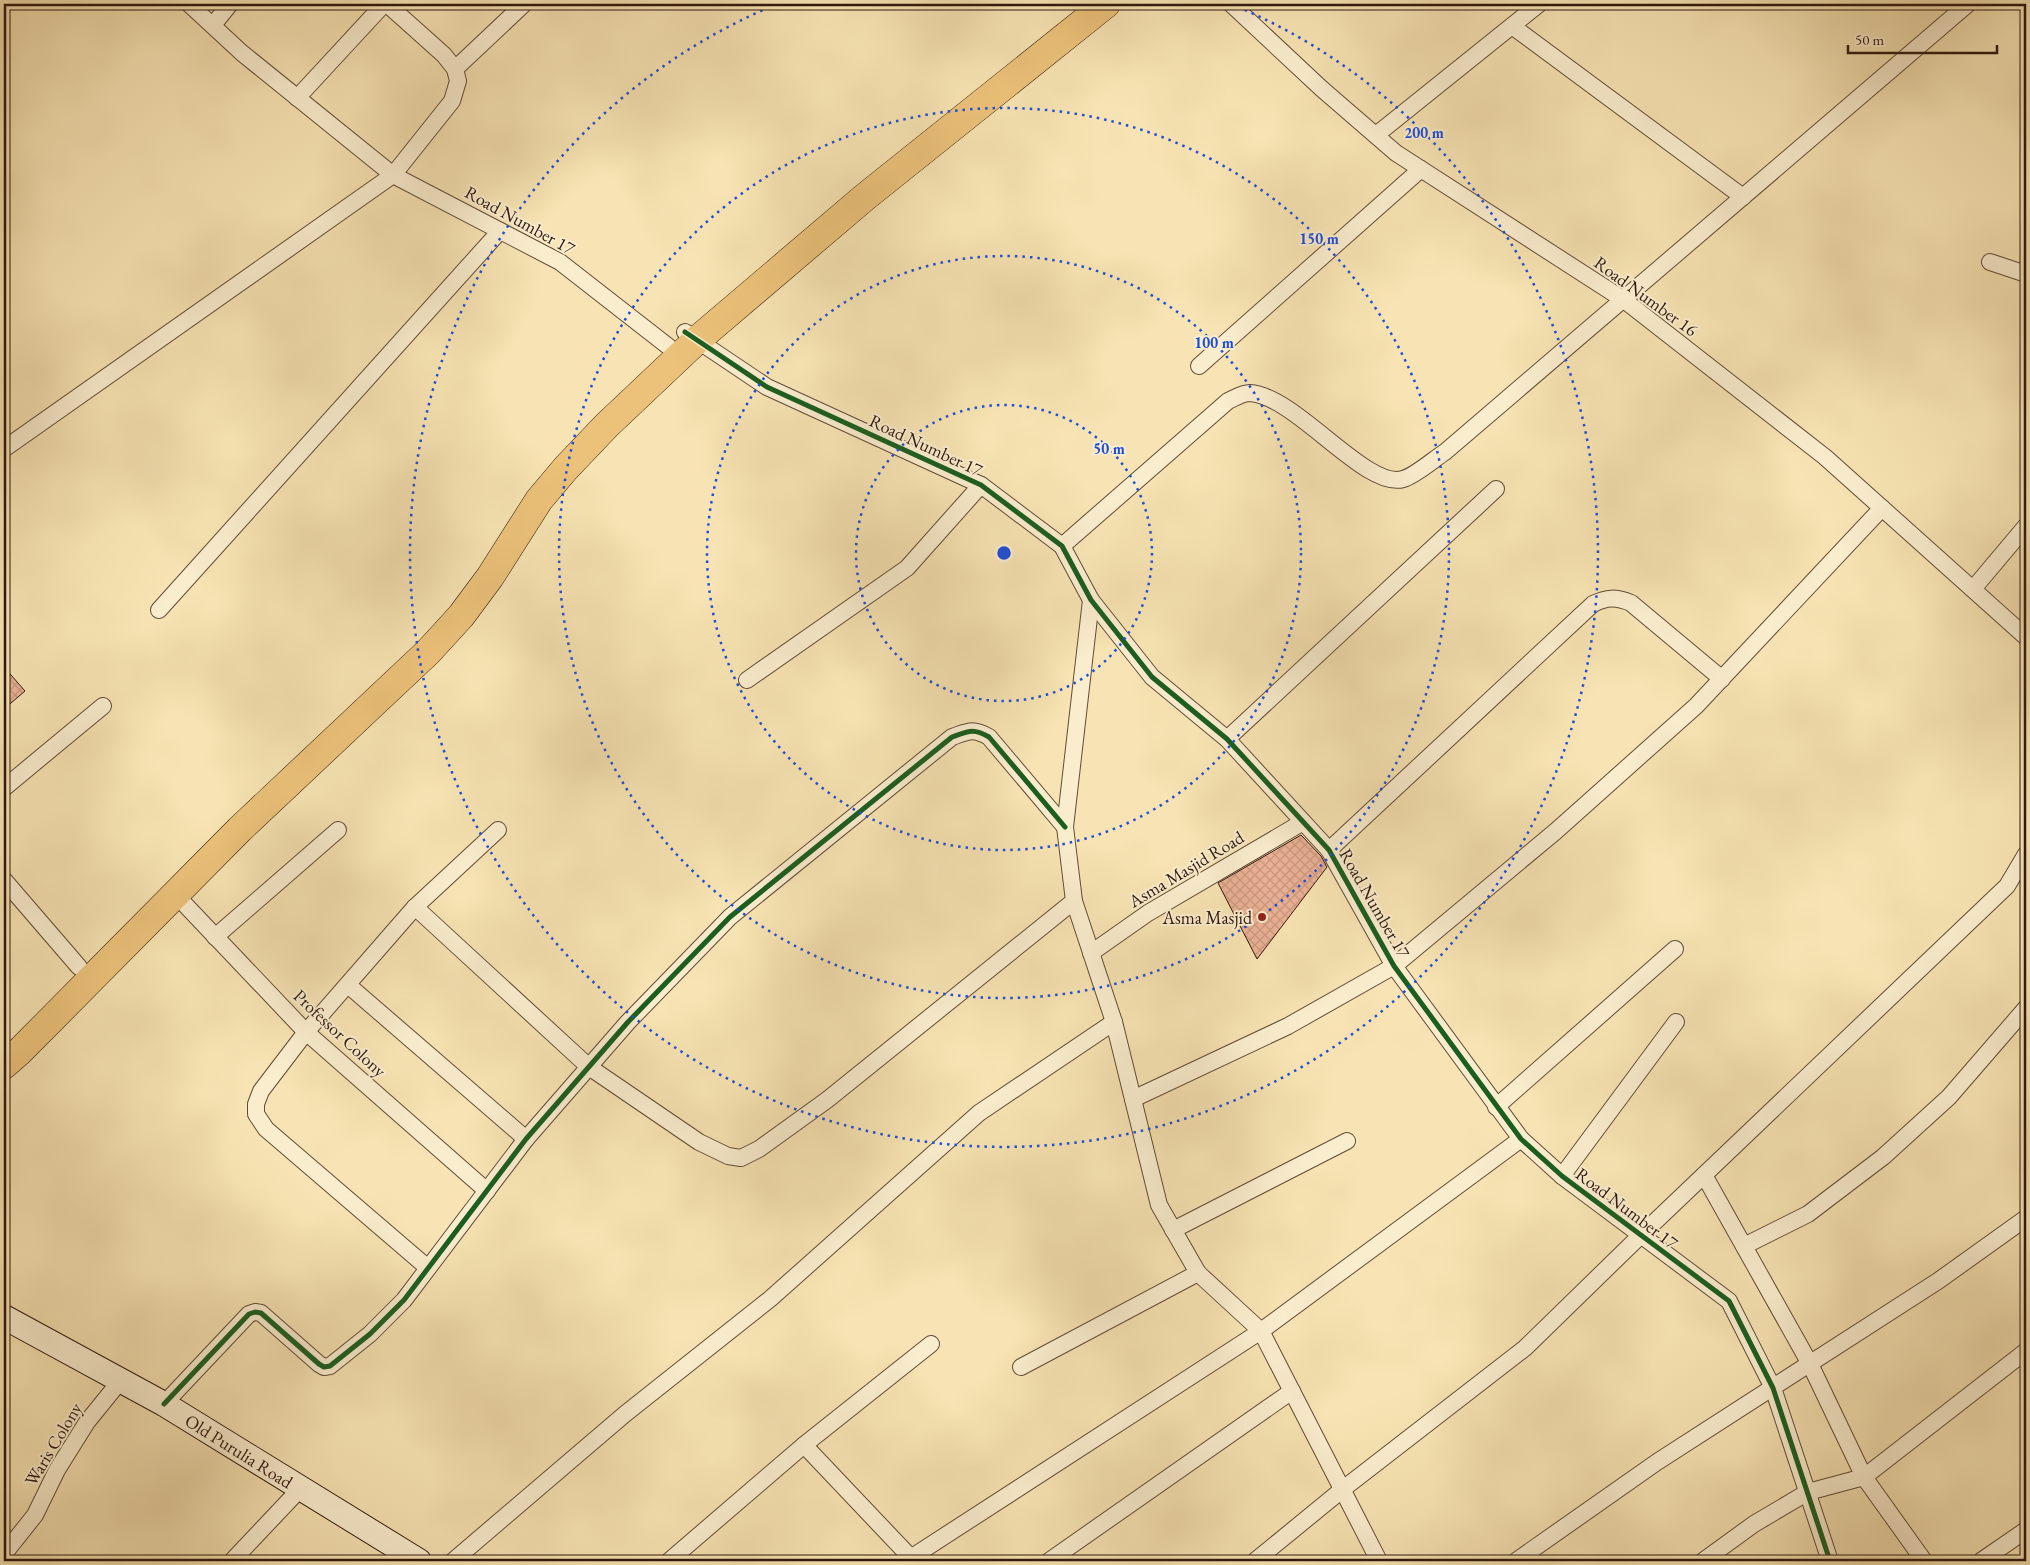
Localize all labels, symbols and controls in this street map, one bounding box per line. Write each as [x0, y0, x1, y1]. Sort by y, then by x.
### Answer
scale bar [1848, 22, 1996, 54]
text: 50 m [1855, 30, 1884, 49]
text: 200 m [1404, 123, 1444, 142]
street label: Road Number 17 [461, 180, 579, 260]
text: 150 m [1299, 229, 1339, 248]
street label: Road Number 16 [1590, 251, 1702, 341]
text: 100 m [1194, 333, 1234, 352]
street label: Road Number 17 [866, 409, 987, 481]
text: 50 m [1093, 439, 1125, 458]
centre of rings [995, 544, 1013, 562]
street label: Asma Masjid Road [1123, 825, 1249, 913]
street label: Road Number 17 [1334, 844, 1416, 962]
place label: Asma Masjid [1162, 906, 1253, 929]
marker: Asma Masjid [1256, 911, 1268, 923]
street label: Professor Colony [289, 984, 391, 1082]
street label: Road Number 17 [1571, 1162, 1683, 1254]
street label: Waris Colony [19, 1398, 87, 1490]
street label: Old Purulia Road [181, 1409, 298, 1494]

